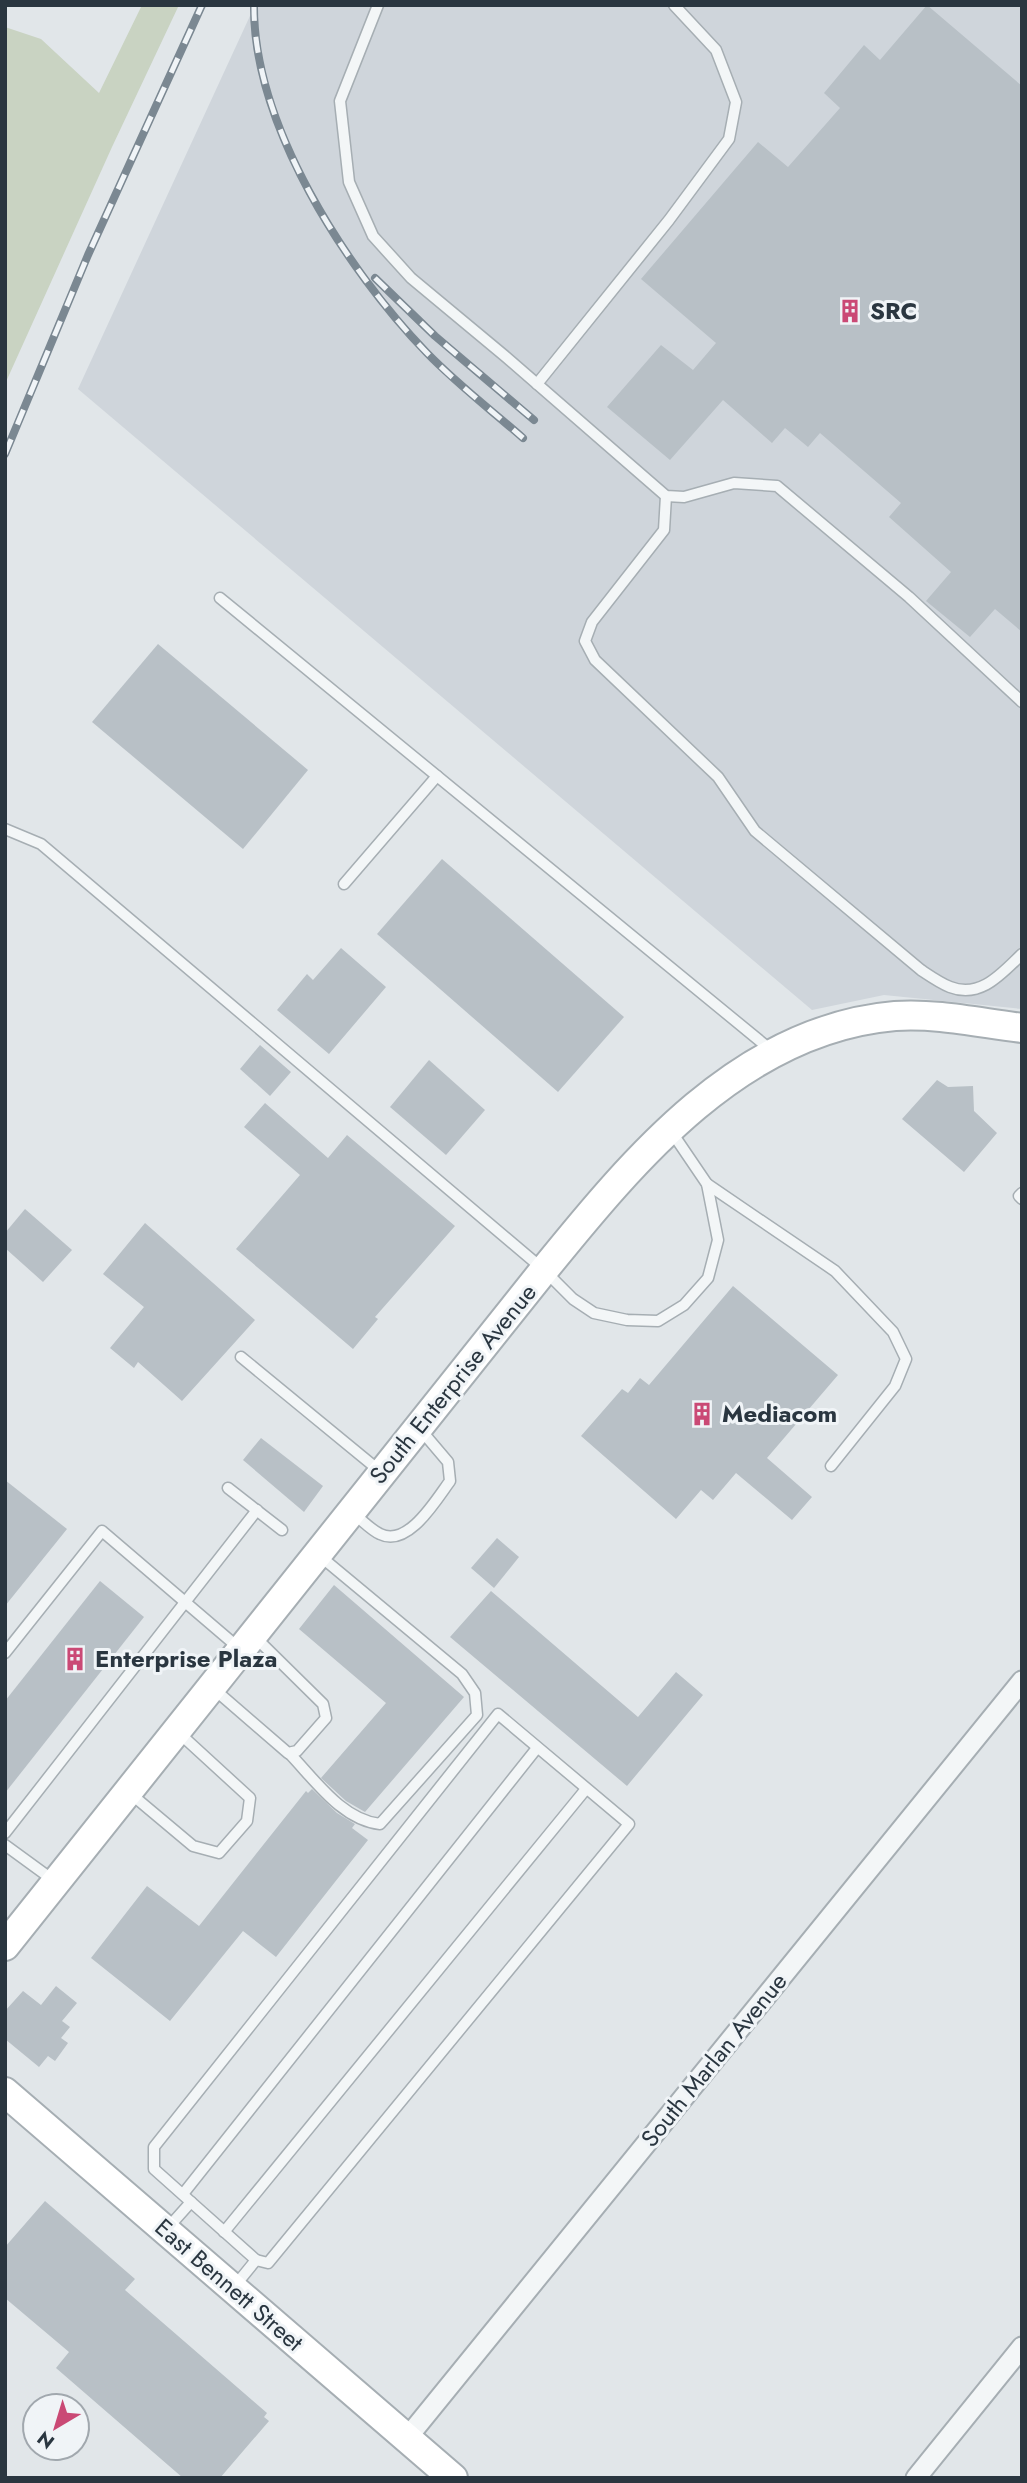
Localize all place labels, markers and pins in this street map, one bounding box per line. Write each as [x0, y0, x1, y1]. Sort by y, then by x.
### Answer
place label: SRC [870, 293, 917, 328]
building icon: SRC [836, 297, 864, 325]
place label: Mediacom [722, 1396, 837, 1431]
building icon: Mediacom [688, 1400, 716, 1428]
place label: Enterprise Plaza [95, 1641, 278, 1676]
building icon: Enterprise Plaza [61, 1645, 89, 1673]

